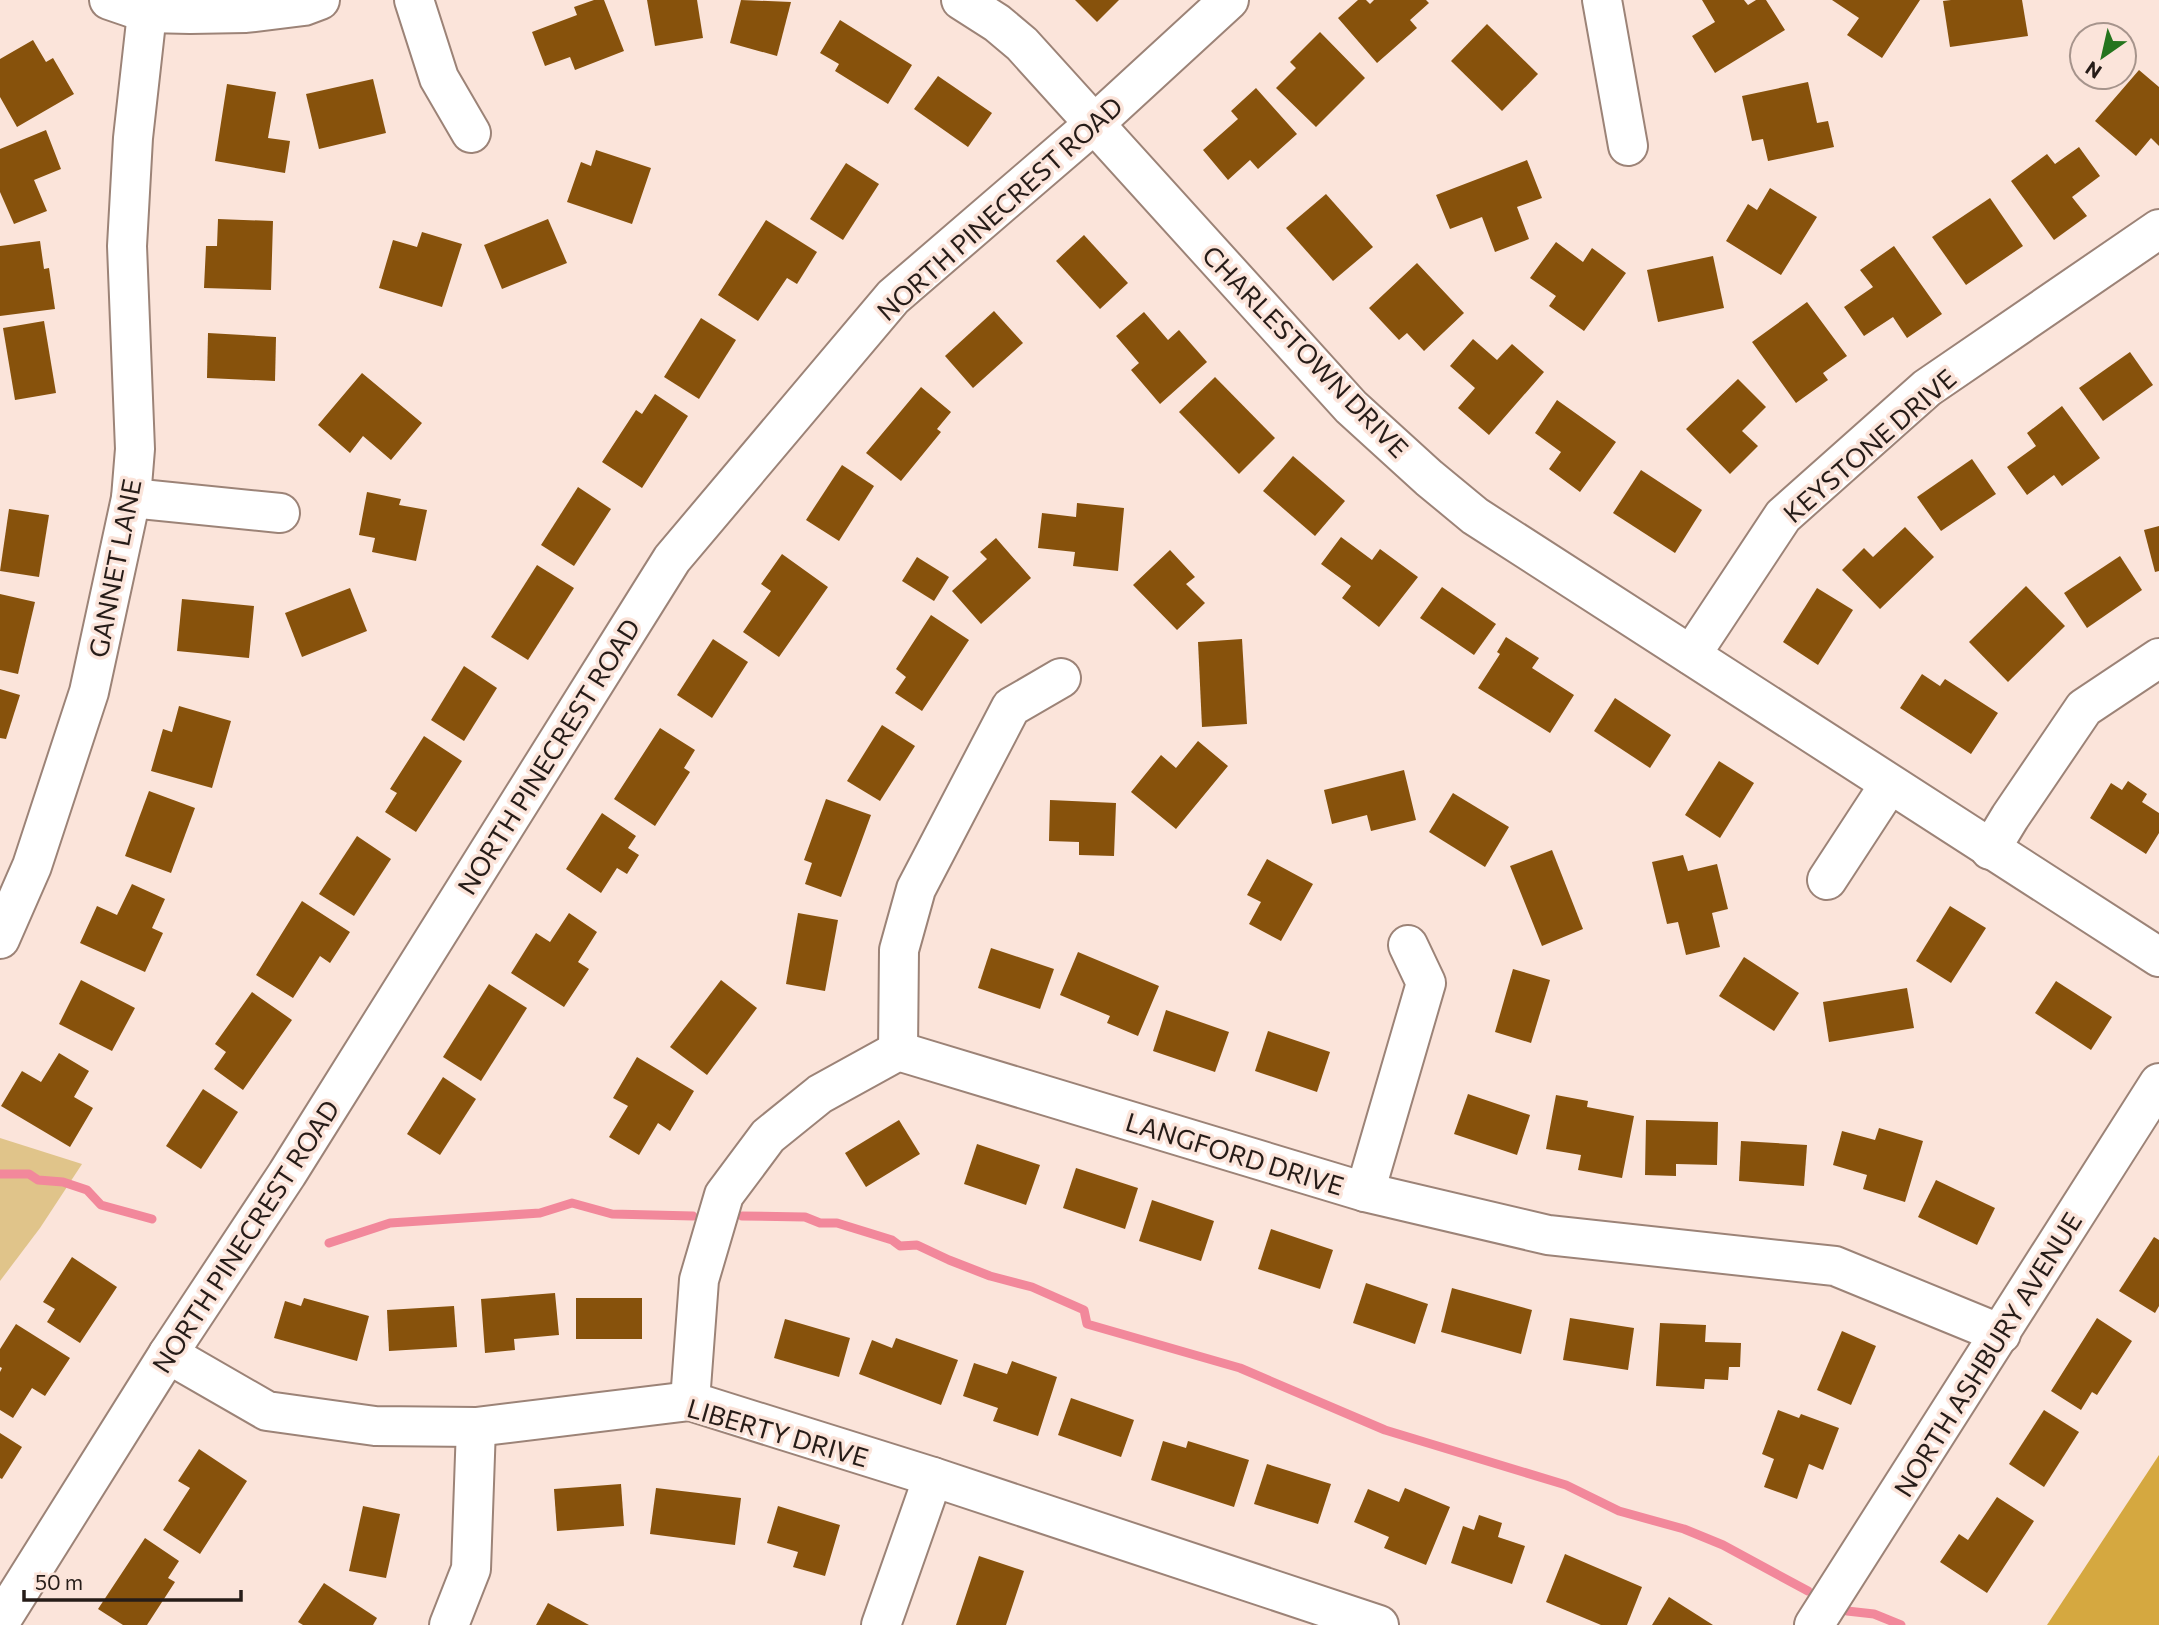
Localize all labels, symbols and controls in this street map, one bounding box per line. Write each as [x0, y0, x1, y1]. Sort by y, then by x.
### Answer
north arrow [2068, 21, 2138, 91]
text: N [2081, 57, 2106, 84]
street label: NORTH PINECREST ROAD [870, 90, 1128, 326]
street label: CHARLESTOWN DRIVE [1197, 239, 1415, 463]
street label: KEYSTONE DRIVE [1776, 362, 1962, 528]
street label: GANNET LANE [82, 476, 146, 660]
street label: NORTH PINECREST ROAD [450, 612, 646, 900]
street label: NORTH PINECREST ROAD [145, 1094, 345, 1378]
street label: LANGFORD DRIVE [1122, 1105, 1348, 1201]
street label: NORTH ASHBURY AVENUE [1887, 1206, 2087, 1502]
street label: LIBERTY DRIVE [684, 1391, 872, 1473]
scale bar [24, 1558, 242, 1602]
text: 50 m [35, 1569, 83, 1594]

